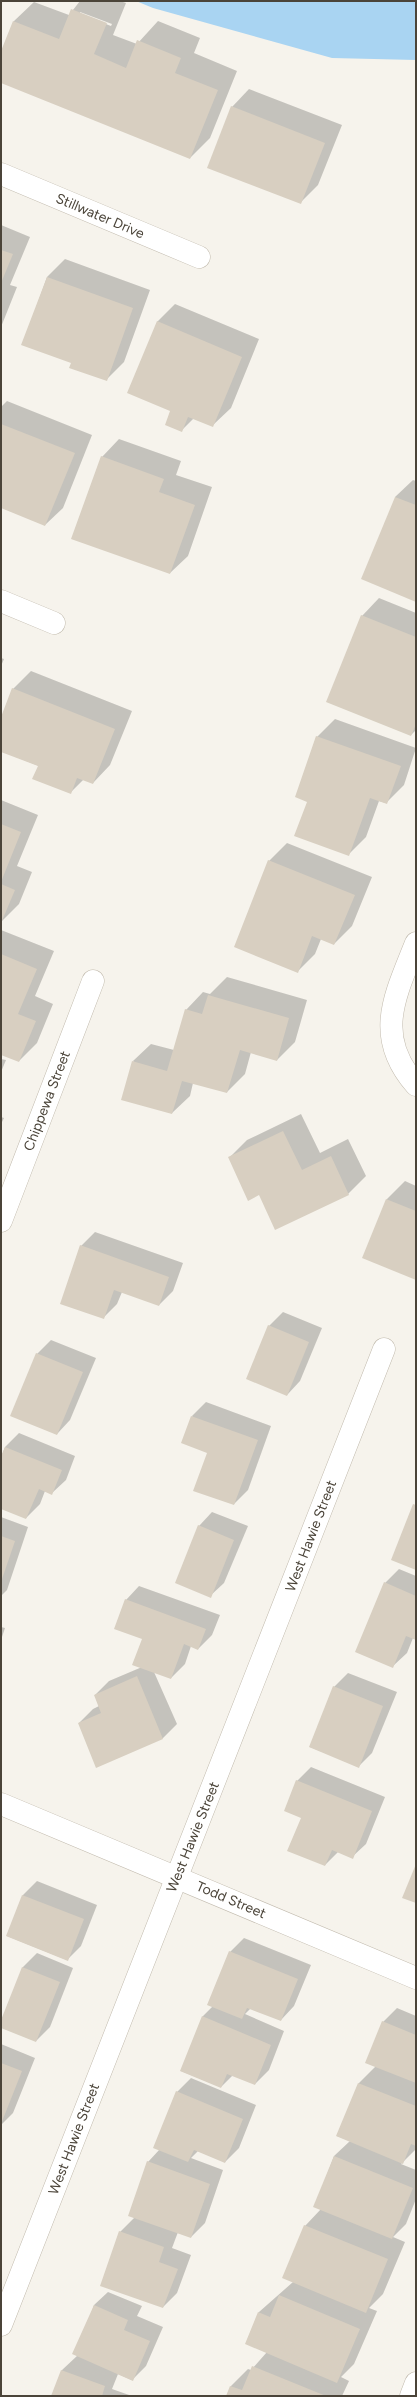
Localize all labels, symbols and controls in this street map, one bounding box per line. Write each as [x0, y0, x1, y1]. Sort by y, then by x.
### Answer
street label: Stillwater Drive [53, 190, 147, 242]
street label: Chippewa Street [20, 1049, 74, 1153]
street label: West Hawie Street [282, 1478, 340, 1594]
street label: West Hawie Street [163, 1779, 223, 1895]
street label: Todd Street [194, 1878, 268, 1922]
street label: West Hawie Street [45, 2081, 103, 2197]

